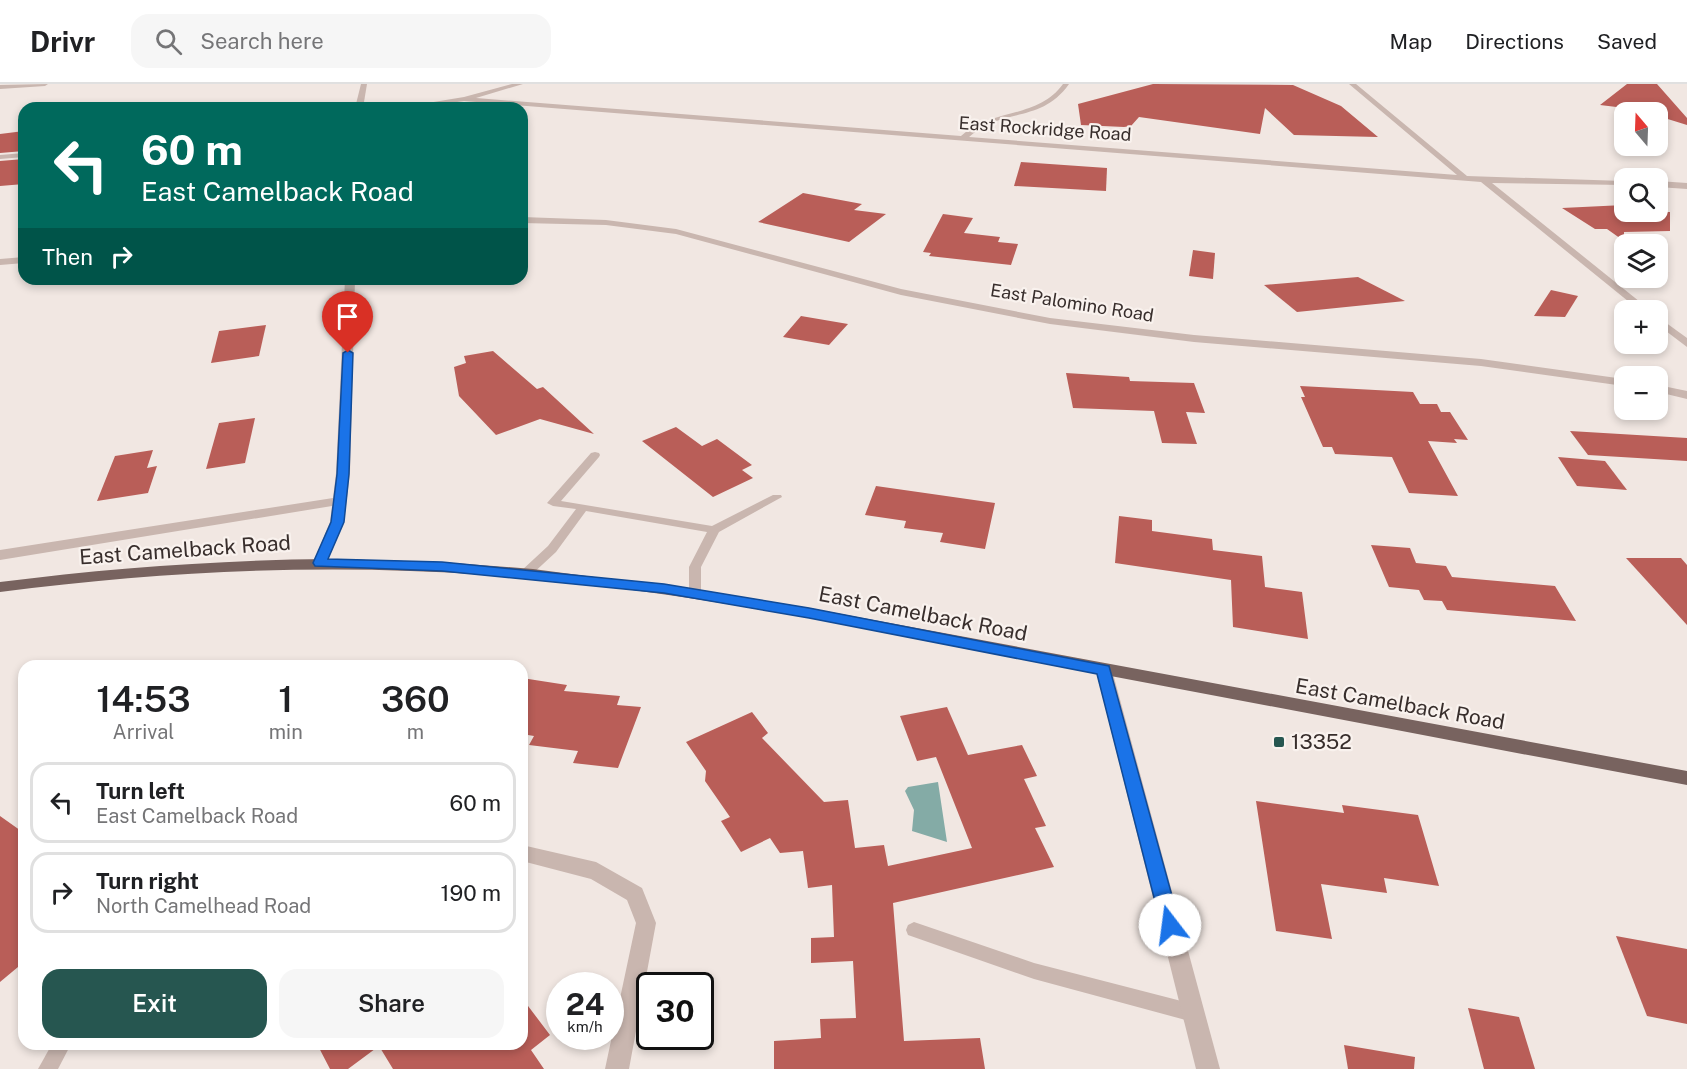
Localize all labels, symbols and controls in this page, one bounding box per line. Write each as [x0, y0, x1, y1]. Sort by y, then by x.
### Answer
search box [131, 14, 551, 68]
text: Drivr [30, 25, 95, 58]
icon: search [152, 25, 185, 58]
text: Search here [200, 28, 324, 54]
text: Map [1390, 29, 1432, 54]
text: Directions [1465, 29, 1564, 54]
text: Saved [1597, 29, 1657, 54]
north arrow [1614, 102, 1668, 156]
map controls [1614, 102, 1668, 420]
street label: East Rockridge Road [958, 112, 1132, 145]
text: 60 m [141, 125, 243, 174]
icon: left [42, 126, 120, 204]
button: search [1614, 168, 1668, 222]
text: East Camelback Road [141, 175, 414, 207]
button: layers [1614, 234, 1668, 288]
icon: right [105, 240, 138, 273]
text: Then [42, 244, 93, 270]
street label: East Palomino Road [989, 279, 1155, 326]
pin [322, 291, 373, 353]
icon: arrive [331, 300, 364, 333]
button: + [1614, 300, 1668, 354]
button: − [1614, 366, 1668, 420]
street label: East Camelback Road [78, 530, 292, 569]
street label: East Camelback Road [817, 581, 1030, 646]
street label: East Camelback Road [1293, 673, 1507, 734]
text: 14:53 [96, 678, 191, 720]
text: 1 [278, 678, 293, 720]
text: 360 [381, 678, 450, 720]
text: Arrival [112, 720, 174, 744]
text: min [269, 720, 303, 744]
text: m [407, 720, 424, 744]
place label: 13352 [1291, 729, 1352, 754]
marker: 13352 [1272, 735, 1286, 749]
text: Turn left [96, 778, 185, 804]
icon: left [45, 786, 78, 819]
text: 60 m [450, 790, 501, 816]
text: East Camelback Road [96, 804, 298, 828]
text: Turn right [96, 868, 199, 894]
icon: right [45, 876, 78, 909]
text: 190 m [441, 880, 501, 906]
position arrow [1138, 893, 1202, 957]
text: North Camelhead Road [96, 894, 311, 918]
button: Exit [42, 969, 267, 1038]
button: Share [279, 969, 504, 1038]
speed limit sign: 30 [636, 972, 714, 1050]
text: 24 [566, 986, 604, 1022]
text: km/h [567, 1018, 603, 1035]

